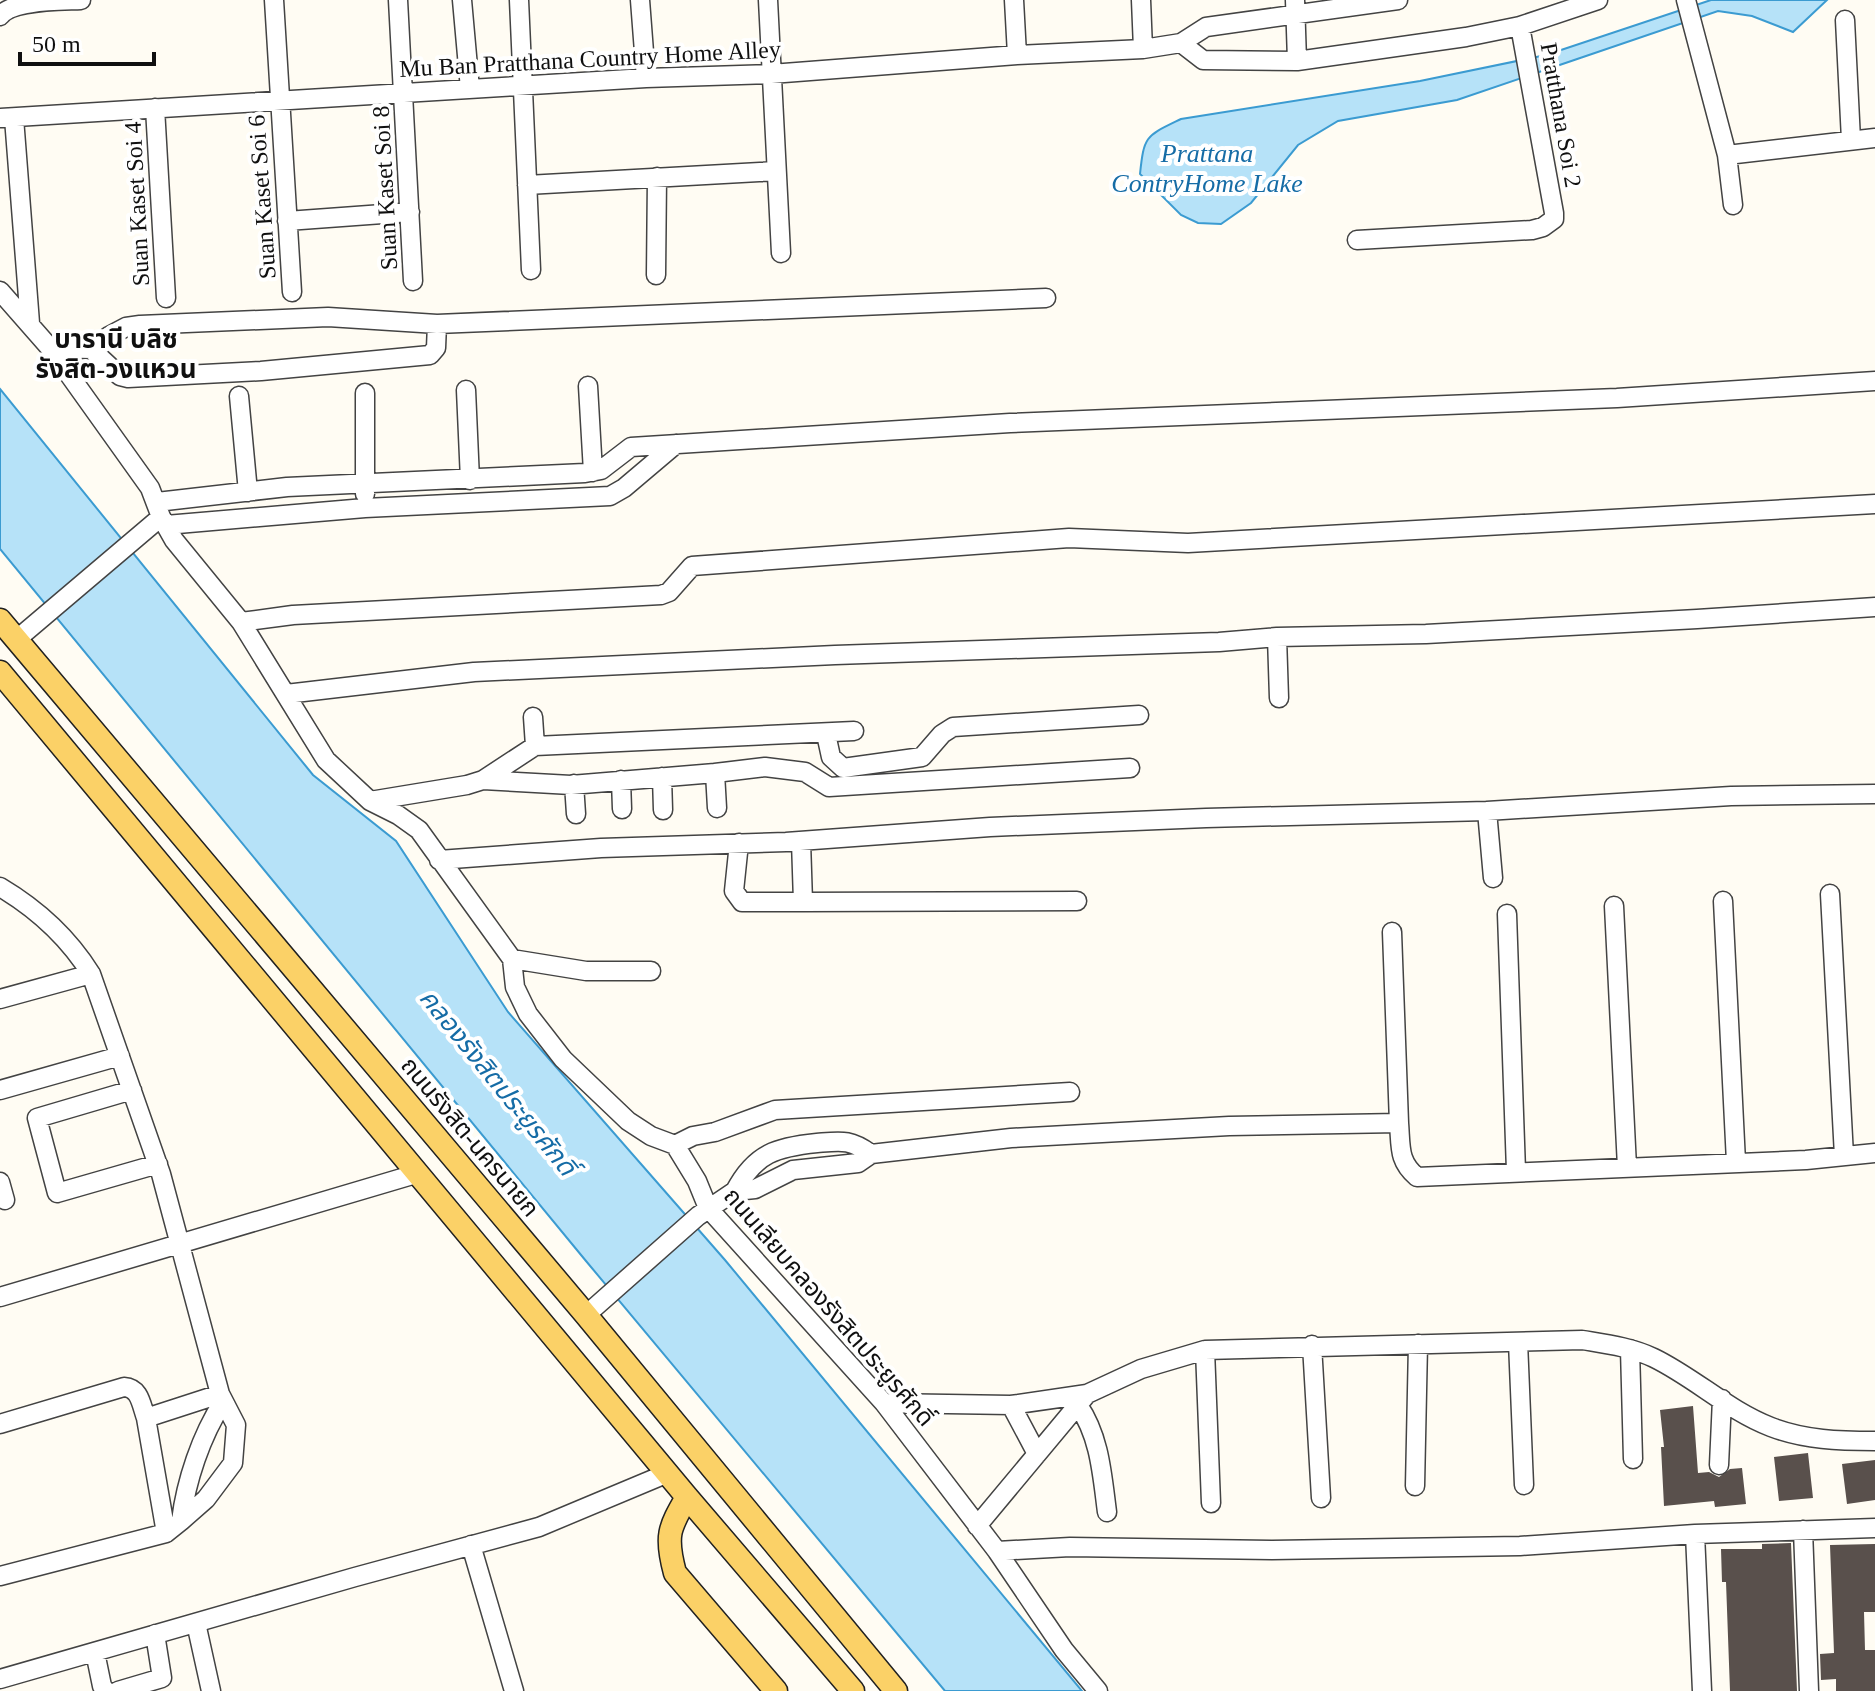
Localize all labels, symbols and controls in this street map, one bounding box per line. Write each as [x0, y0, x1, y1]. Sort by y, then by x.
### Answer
scale bar [20, 16, 154, 66]
text: 50 m [32, 31, 81, 57]
street label: Mu Ban Pratthana Country Home Alley [399, 36, 781, 82]
street label: Pratthana Soi 2 [1535, 41, 1587, 189]
street label: Suan Kaset Soi 8 [368, 105, 402, 271]
street label: Suan Kaset Soi 6 [243, 114, 281, 280]
street label: Suan Kaset Soi 4 [120, 121, 154, 287]
water label: Prattana ContryHome Lake [1111, 139, 1303, 198]
district label: บารานี บลิซ รังสิต-วงแหวน [36, 325, 196, 384]
water label: คลองรังสิตประยูรศักดิ์ [413, 982, 587, 1187]
street label: ถนนรังสิต-นครนายก [396, 1052, 544, 1222]
street label: ถนนเลียบคลองรังสิตประยูรศักดิ์ [717, 1182, 941, 1432]

